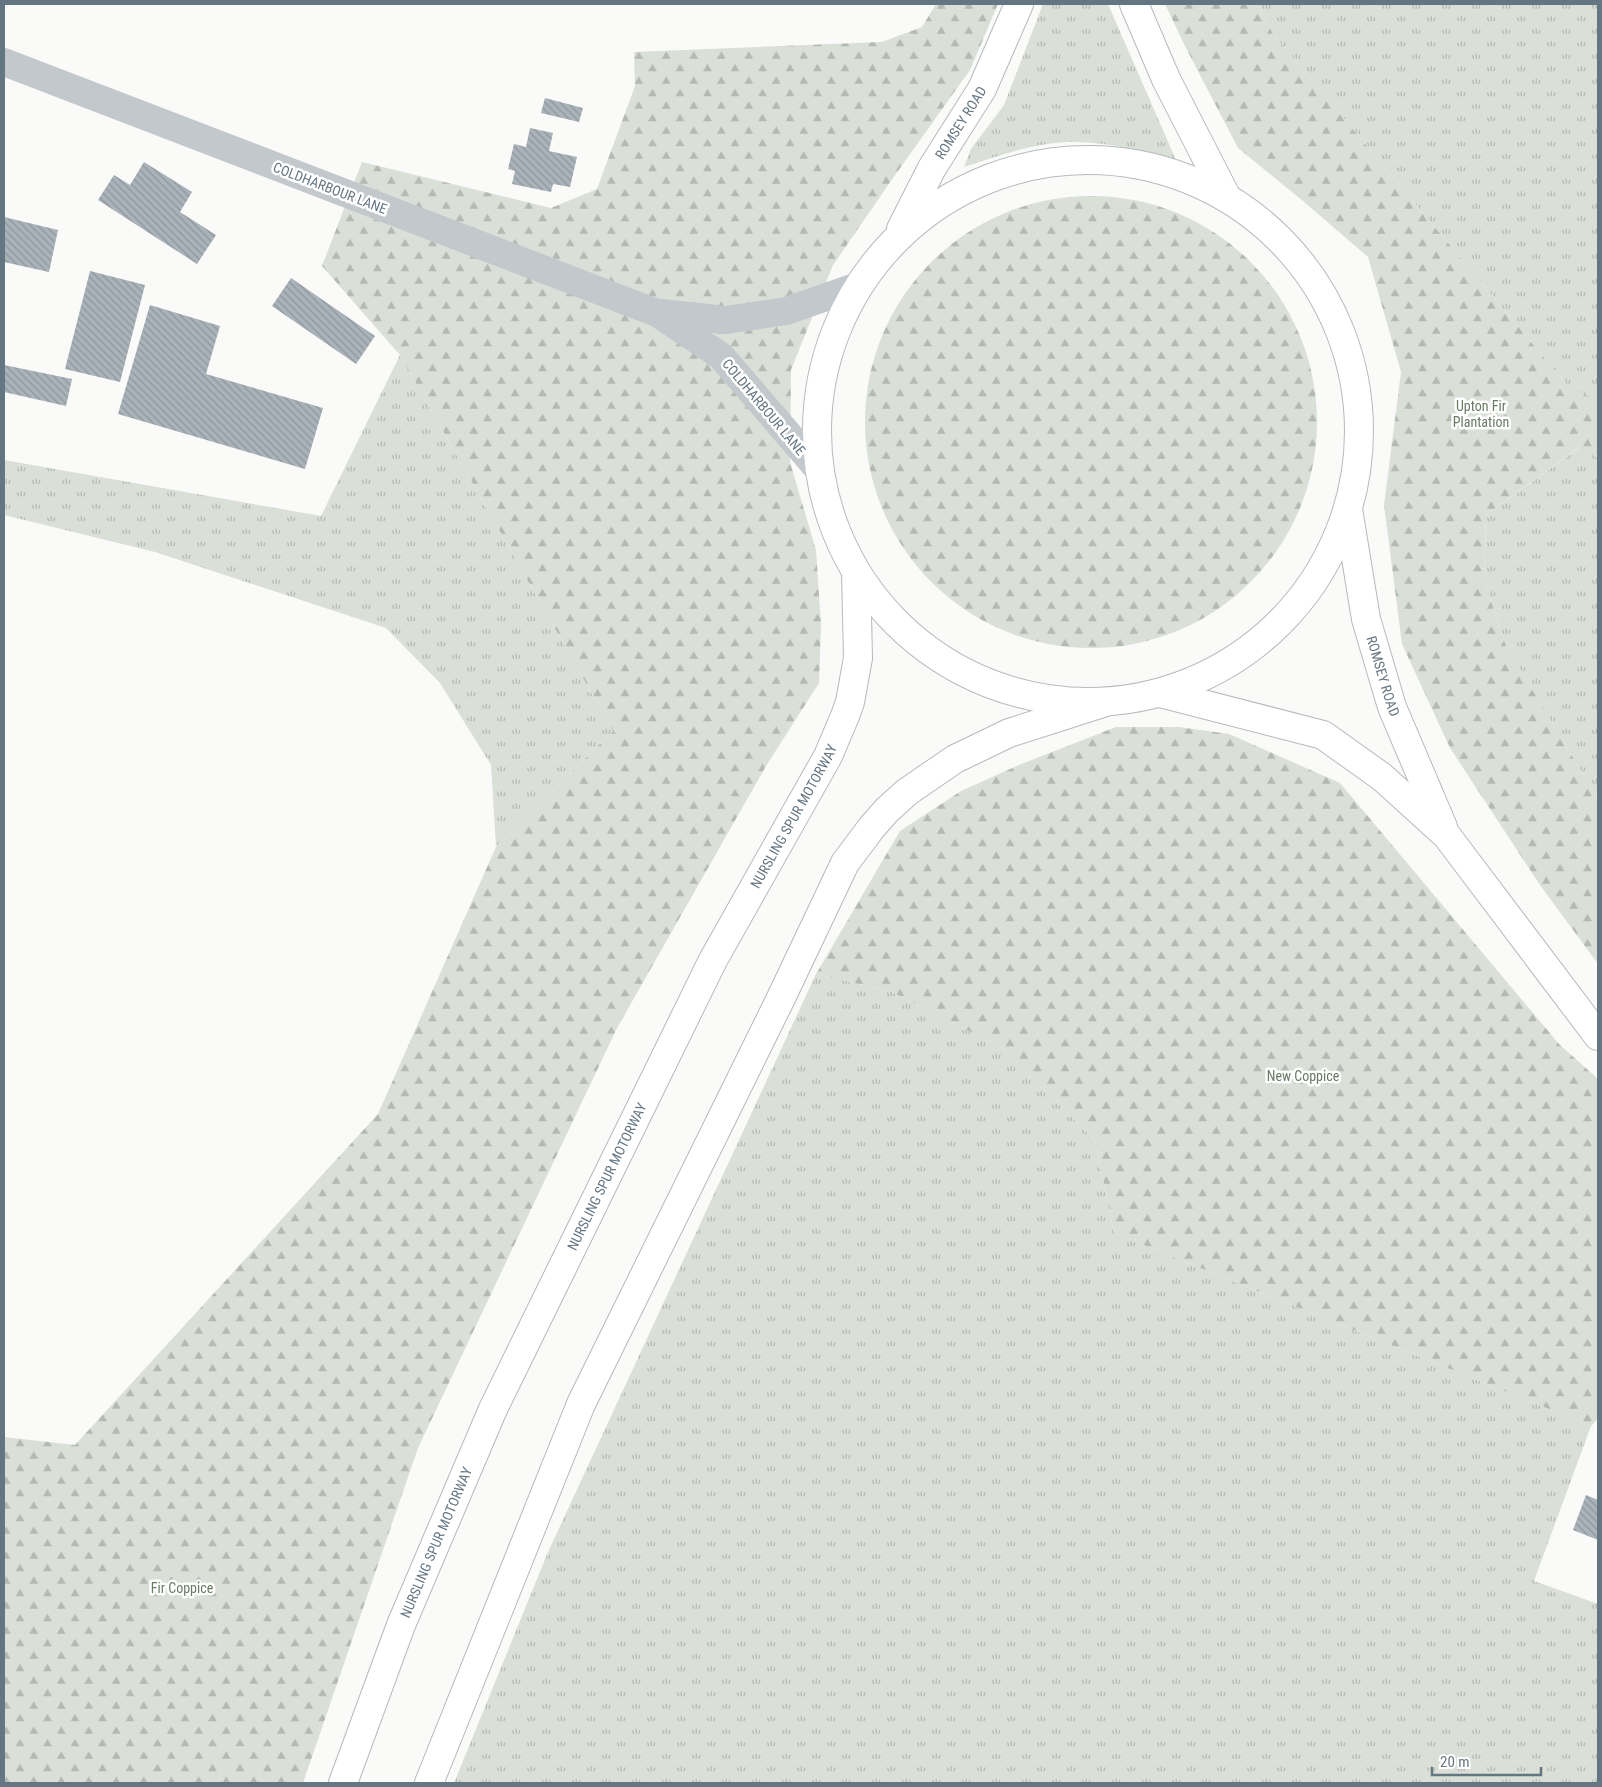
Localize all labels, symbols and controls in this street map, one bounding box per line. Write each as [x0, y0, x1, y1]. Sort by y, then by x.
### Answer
street label: ROMSEY ROAD [932, 83, 990, 162]
street label: COLDHARBOUR LANE [271, 159, 389, 217]
street label: COLDHARBOUR LANE [719, 356, 809, 458]
park label: Upton Fir Plantation [1453, 398, 1509, 430]
street label: ROMSEY ROAD [1363, 634, 1403, 719]
street label: NURSLING SPUR MOTORWAY [747, 741, 840, 891]
park label: New Coppice [1267, 1068, 1340, 1084]
street label: NURSLING SPUR MOTORWAY [564, 1100, 650, 1253]
street label: NURSLING SPUR MOTORWAY [397, 1464, 476, 1620]
park label: Fir Coppice [151, 1580, 214, 1596]
scale bar [1432, 1744, 1541, 1776]
text: 20 m [1440, 1753, 1470, 1771]

